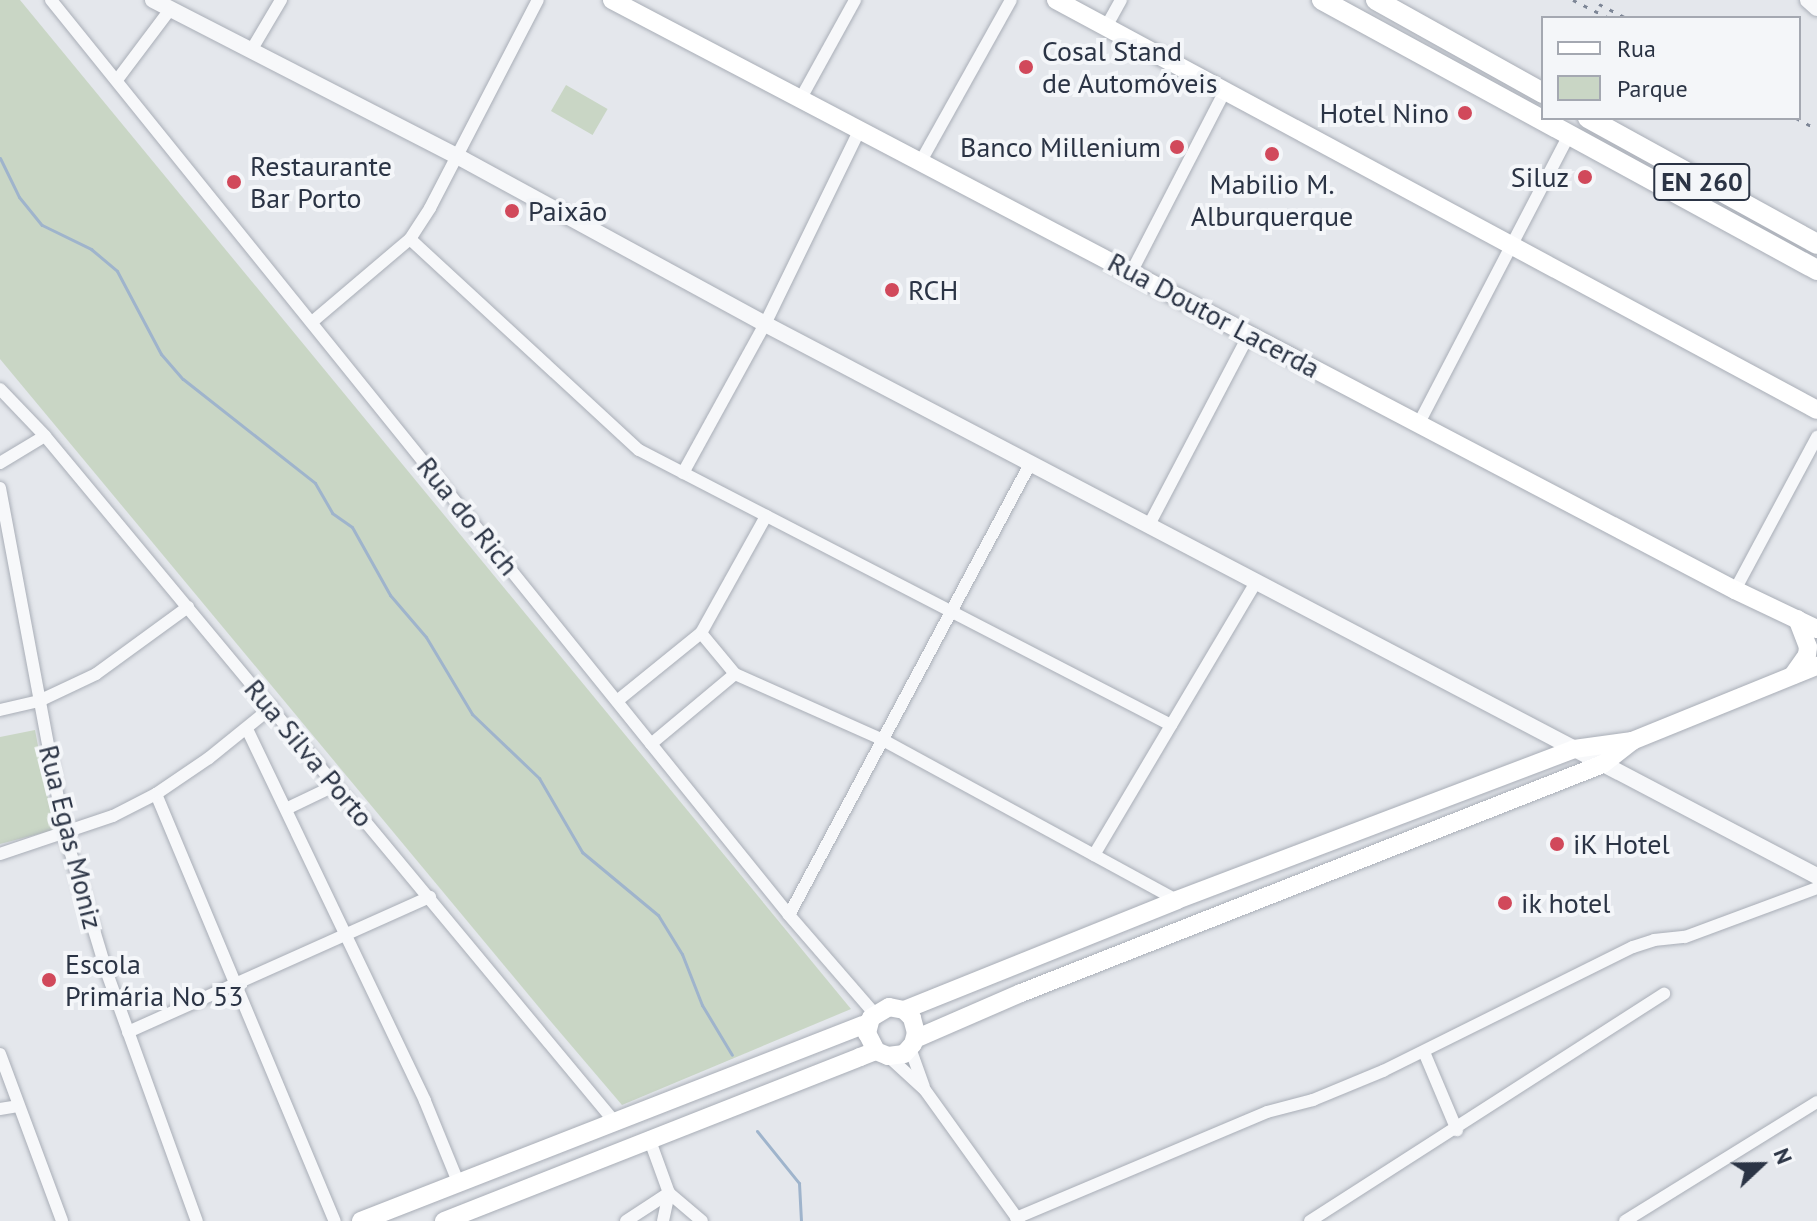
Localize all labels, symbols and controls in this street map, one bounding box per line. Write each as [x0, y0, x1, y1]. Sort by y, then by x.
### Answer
legend [1541, 16, 1801, 120]
text: Rua [1617, 33, 1656, 64]
place label: Cosal Stand de Automóveis [1042, 34, 1219, 100]
marker: Cosal Stand de Automóveis [1017, 58, 1035, 76]
text: Parque [1617, 73, 1688, 104]
place label: Hotel Nino [1319, 96, 1449, 130]
marker: Hotel Nino [1456, 104, 1474, 122]
place label: Banco Millenium [960, 130, 1161, 164]
marker: Banco Millenium [1168, 138, 1186, 156]
marker: Mabilio M. Alburquerque [1263, 145, 1281, 163]
place label: Restaurante Bar Porto [250, 149, 392, 215]
place label: Siluz [1511, 160, 1569, 194]
road number: EN 260 [1652, 160, 1752, 204]
place label: Mabilio M. Alburquerque [1191, 167, 1353, 233]
marker: Siluz [1576, 168, 1594, 186]
marker: Restaurante Bar Porto [225, 173, 243, 191]
place label: Paixão [528, 194, 607, 228]
marker: Paixão [503, 202, 521, 220]
street label: Rua Doutor Lacerda [1102, 245, 1326, 385]
place label: RCH [908, 273, 958, 307]
marker: RCH [883, 281, 901, 299]
street label: Rua do Rich [410, 450, 526, 582]
street label: Rua Silva Porto [237, 672, 381, 834]
street label: Rua Egas Moniz [32, 741, 110, 933]
place label: iK Hotel [1573, 827, 1670, 861]
marker: iK Hotel [1548, 835, 1566, 853]
place label: ik hotel [1521, 886, 1611, 920]
marker: ik hotel [1496, 894, 1514, 912]
place label: Escola Primária No 53 [65, 947, 244, 1013]
marker: Escola Primária No 53 [40, 971, 58, 989]
north arrow [1721, 1125, 1801, 1205]
text: N [1768, 1144, 1799, 1168]

